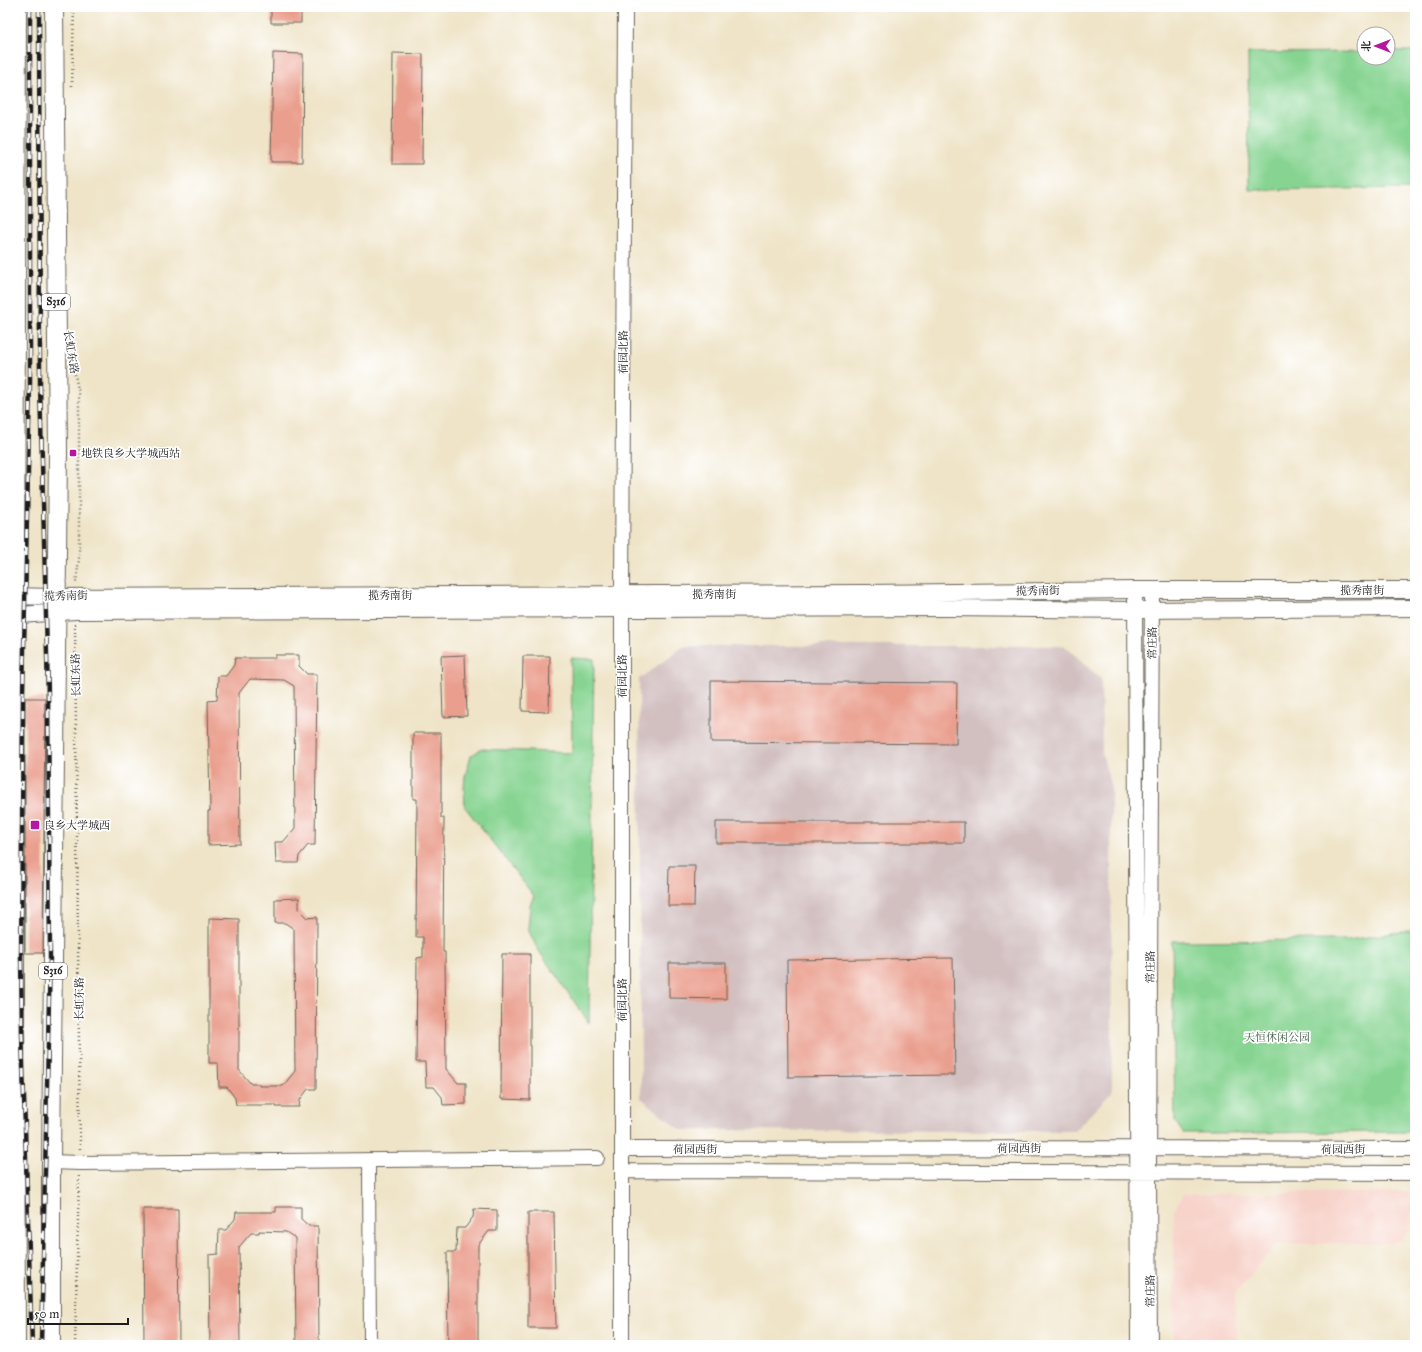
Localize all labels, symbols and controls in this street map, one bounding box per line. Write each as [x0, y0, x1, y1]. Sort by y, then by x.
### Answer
north arrow [1356, 26, 1396, 66]
text: 北 [1360, 41, 1373, 52]
road number: S316 [42, 294, 70, 310]
street label: 长虹东路 [61, 329, 81, 375]
street label: 荷园北路 [617, 330, 630, 374]
place label: 地铁良乡大学城西站 [81, 447, 180, 460]
marker: 地铁良乡大学城西站 [68, 448, 78, 458]
street label: 揽秀南街 [1016, 584, 1060, 598]
street label: 揽秀南街 [1340, 584, 1384, 597]
street label: 揽秀南街 [692, 588, 736, 601]
street label: 揽秀南街 [44, 589, 88, 603]
street label: 揽秀南街 [368, 589, 412, 602]
street label: 常庄路 [1146, 627, 1159, 660]
street label: 长虹东路 [69, 653, 83, 697]
street label: 荷园北路 [616, 654, 629, 698]
marker: 良乡大学城西 [29, 819, 41, 831]
place label: 良乡大学城西 [44, 819, 110, 832]
street label: 常庄路 [1144, 951, 1157, 984]
road number: S316 [39, 963, 67, 979]
street label: 长虹东路 [73, 977, 86, 1021]
street label: 荷园北路 [616, 978, 629, 1022]
park label: 天恒休闲公园 [1244, 1031, 1310, 1044]
street label: 荷园西街 [997, 1142, 1041, 1155]
street label: 荷园西街 [673, 1143, 717, 1156]
street label: 荷园西街 [1321, 1143, 1365, 1156]
street label: 常庄路 [1144, 1275, 1157, 1308]
scale bar [28, 1300, 128, 1326]
text: 50 m [34, 1307, 59, 1321]

